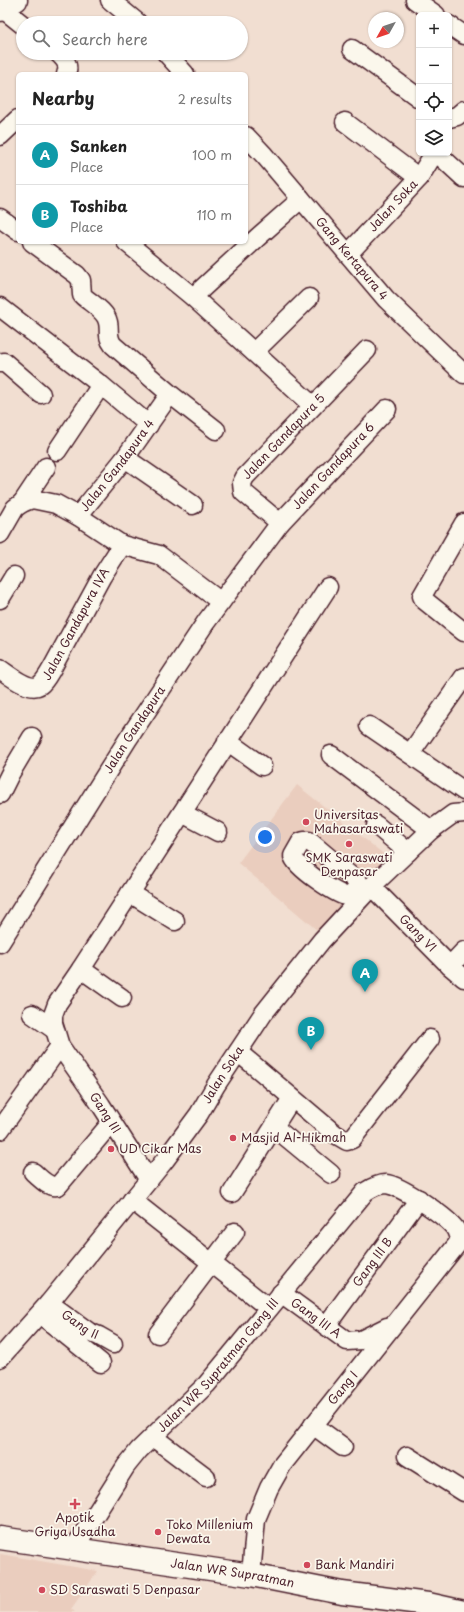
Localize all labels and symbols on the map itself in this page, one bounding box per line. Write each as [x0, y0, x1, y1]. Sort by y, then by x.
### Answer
north arrow [368, 12, 404, 48]
street label: Jalan Soka [363, 175, 422, 235]
street label: Gang Kertapura 4 [312, 212, 393, 304]
street label: Jalan Gandapura 5 [237, 389, 329, 483]
street label: Jalan Gandapura 4 [75, 415, 158, 515]
street label: Jalan Gandapura 6 [287, 418, 378, 513]
street label: Jalan Gandapura IVA [37, 564, 113, 683]
street label: Jalan Gandapura [99, 681, 169, 777]
place label: Universitas Mahasaraswati [314, 805, 403, 837]
marker: Universitas Mahasaraswati [301, 817, 311, 827]
your location [255, 827, 275, 847]
marker: SMK Saraswati Denpasar [344, 839, 354, 849]
place label: SMK Saraswati Denpasar [305, 848, 393, 880]
street label: Gang VI [396, 910, 441, 955]
pin: A [352, 959, 378, 992]
pin: B [298, 1017, 324, 1050]
street label: Jalan Soka [197, 1041, 248, 1107]
street label: Gang III [86, 1088, 126, 1136]
place label: Masjid Al-Hikmah [241, 1128, 346, 1146]
marker: Masjid Al-Hikmah [228, 1133, 238, 1143]
place label: UD Cikar Mas [119, 1139, 202, 1157]
marker: UD Cikar Mas [106, 1144, 116, 1154]
street label: Gang III B [348, 1233, 396, 1290]
street label: Gang III A [287, 1293, 345, 1342]
street label: Jalan WR Supratman Gang III [153, 1294, 282, 1436]
street label: Gang II [58, 1305, 102, 1343]
street label: Gang I [323, 1366, 362, 1408]
marker: Apotik Griya Usadha [70, 1499, 80, 1509]
place label: Apotik Griya Usadha [35, 1508, 116, 1540]
place label: Toko Millenium Dewata [166, 1515, 253, 1547]
marker: Toko Millenium Dewata [153, 1527, 163, 1537]
street label: Jalan WR Supratman [169, 1553, 296, 1591]
place label: Bank Mandiri [315, 1555, 394, 1573]
marker: Bank Mandiri [302, 1560, 312, 1570]
place label: SD Saraswati 5 Denpasar [50, 1580, 201, 1598]
marker: SD Saraswati 5 Denpasar [37, 1585, 47, 1595]

